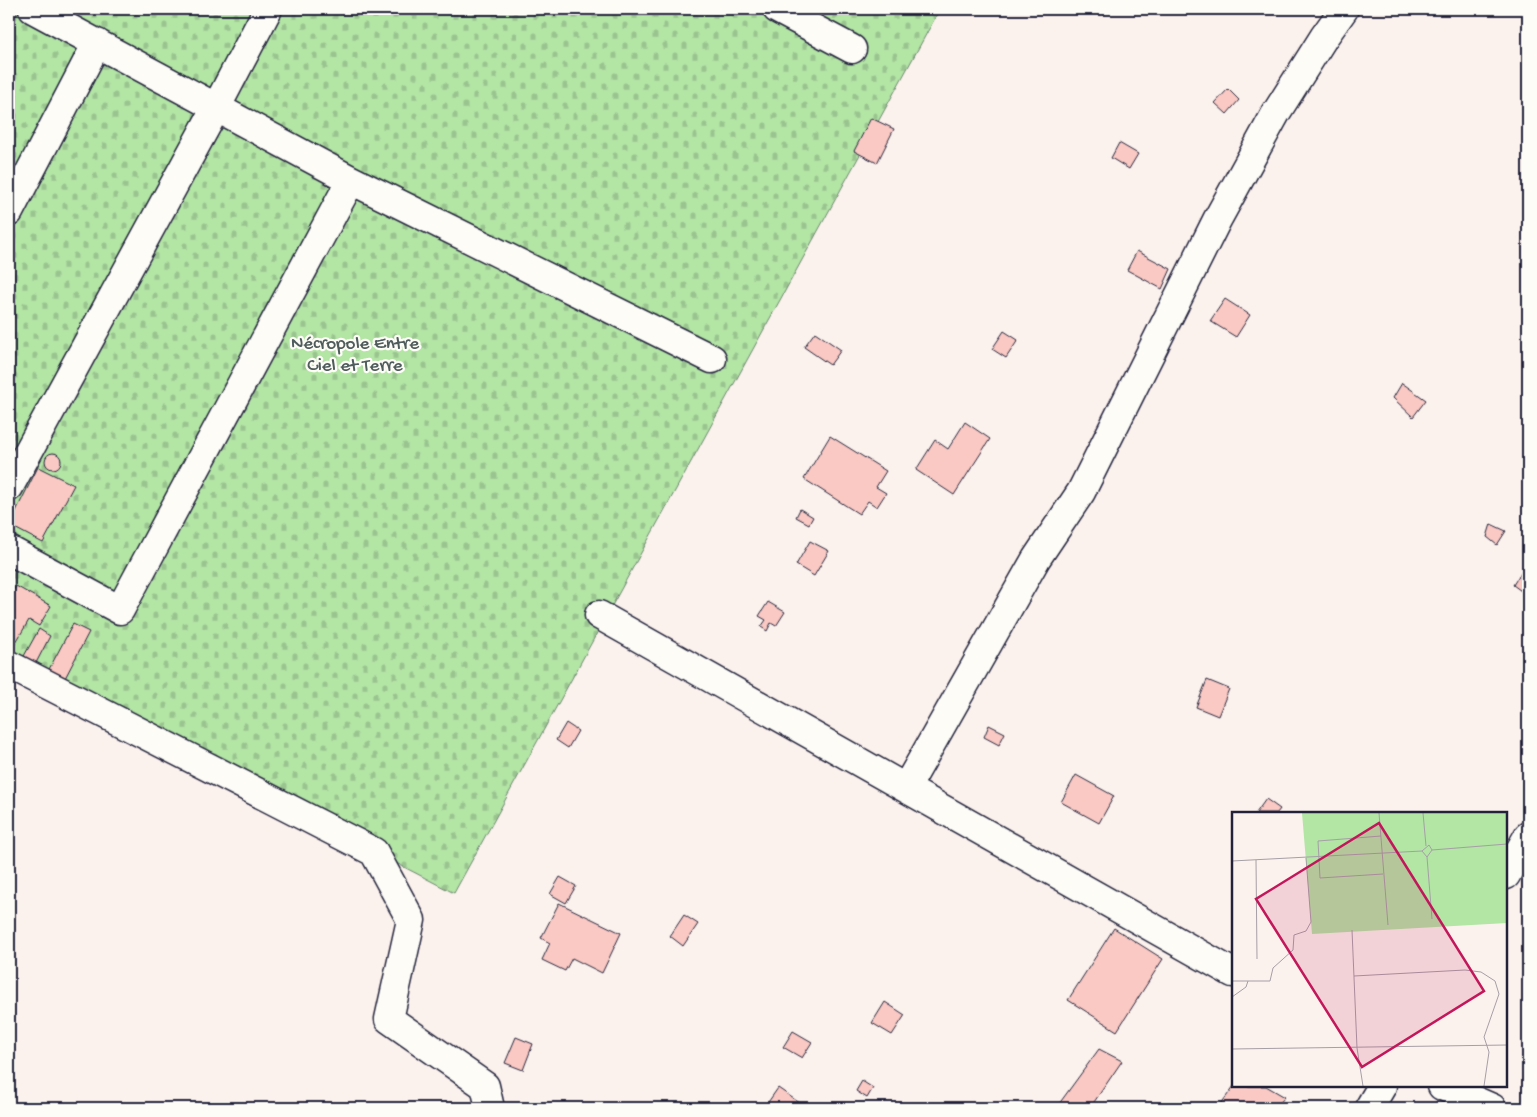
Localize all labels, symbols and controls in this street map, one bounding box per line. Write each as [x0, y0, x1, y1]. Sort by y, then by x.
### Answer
park label: Nécropole Entre Ciel et Terre [291, 333, 419, 378]
inset map [1232, 812, 1507, 1087]

